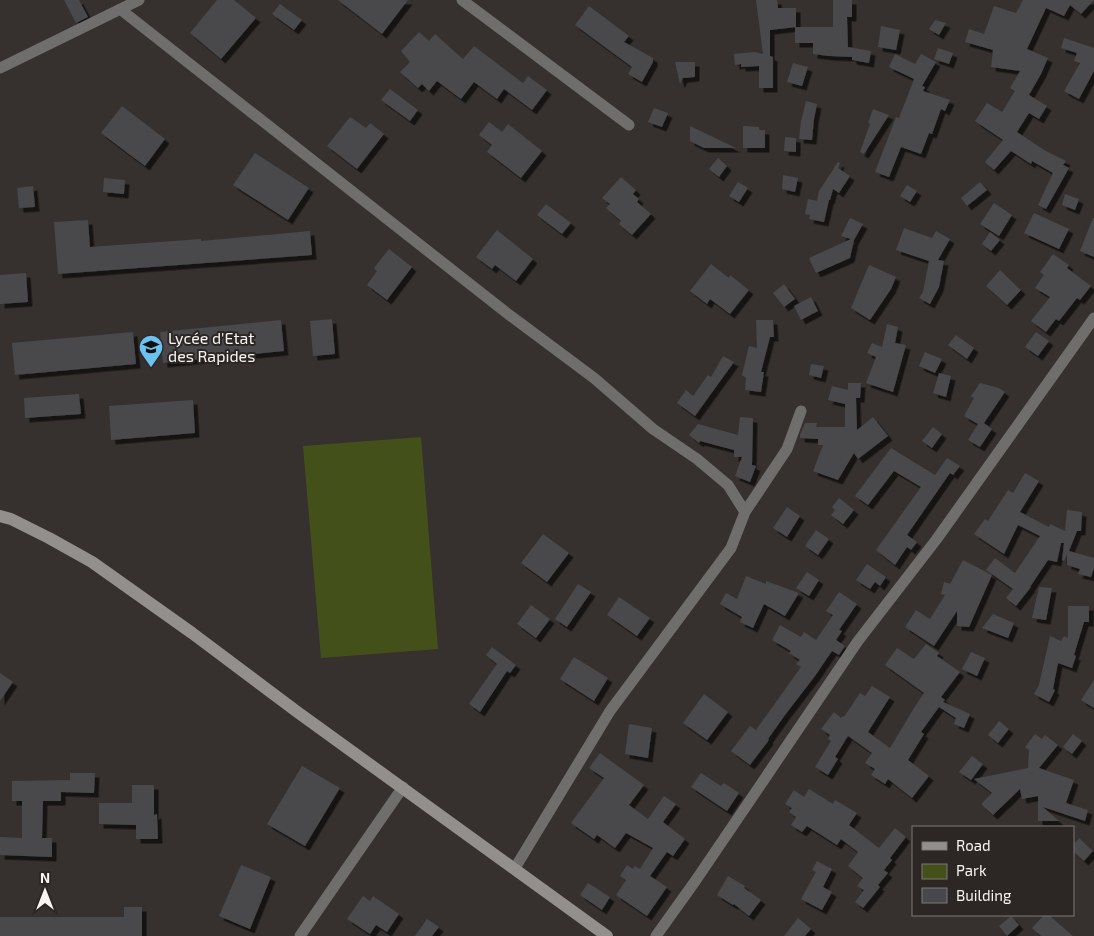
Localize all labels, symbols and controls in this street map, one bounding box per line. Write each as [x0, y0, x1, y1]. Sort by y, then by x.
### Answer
place label: Lycée d'Etat des Rapides [168, 328, 255, 365]
school or university icon: Lycée d'Etat des Rapides [138, 334, 164, 368]
legend [912, 826, 1074, 916]
text: Road [956, 836, 991, 854]
text: Park [956, 861, 987, 879]
north arrow [20, 866, 70, 916]
text: N [40, 869, 50, 886]
text: Building [956, 886, 1012, 904]

